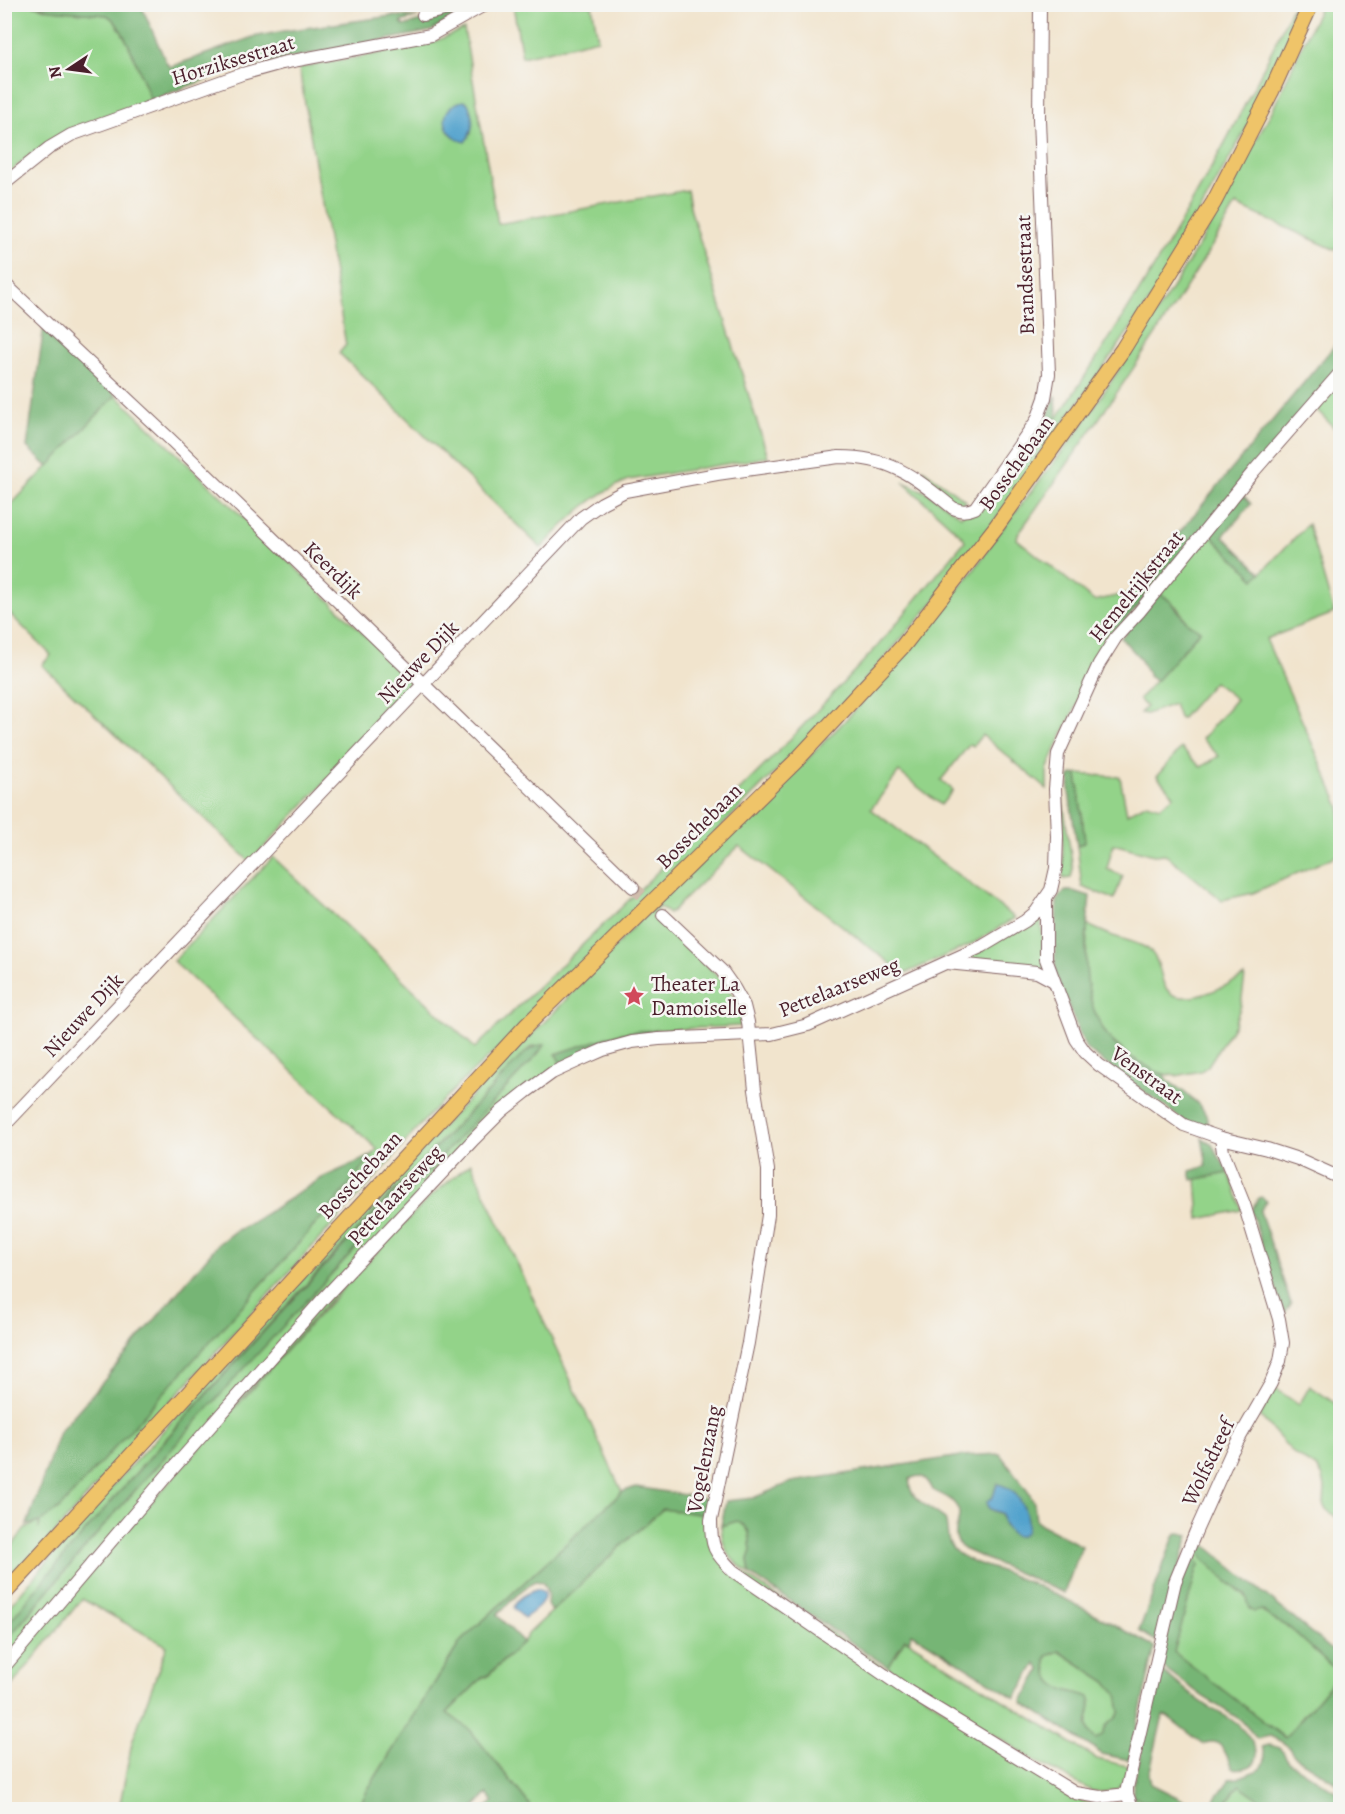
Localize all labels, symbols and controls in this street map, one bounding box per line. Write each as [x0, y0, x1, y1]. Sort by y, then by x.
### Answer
street label: Horziksestraat [168, 28, 298, 92]
north arrow [39, 39, 99, 99]
text: N [43, 64, 67, 80]
street label: Brandsestraat [1009, 214, 1041, 336]
street label: Bosschebaan [972, 410, 1060, 516]
street label: Hemelrijkstraat [1082, 524, 1190, 648]
street label: Keerdijk [297, 535, 369, 606]
street label: Nieuwe Dijk [371, 614, 465, 710]
street label: Bosschebaan [650, 777, 748, 875]
street label: Pettelaarseweg [774, 950, 904, 1024]
street label: Nieuwe Dijk [37, 966, 130, 1063]
place label: Theater La Damoiselle [651, 970, 747, 1022]
place icon: Theater La Damoiselle [622, 984, 646, 1008]
street label: Venstraat [1105, 1039, 1188, 1110]
street label: Bosschebaan [312, 1125, 408, 1225]
street label: Pettelaarseweg [341, 1138, 449, 1251]
street label: Vogelenzang [680, 1402, 728, 1516]
street label: Wolfsdreef [1174, 1411, 1242, 1511]

